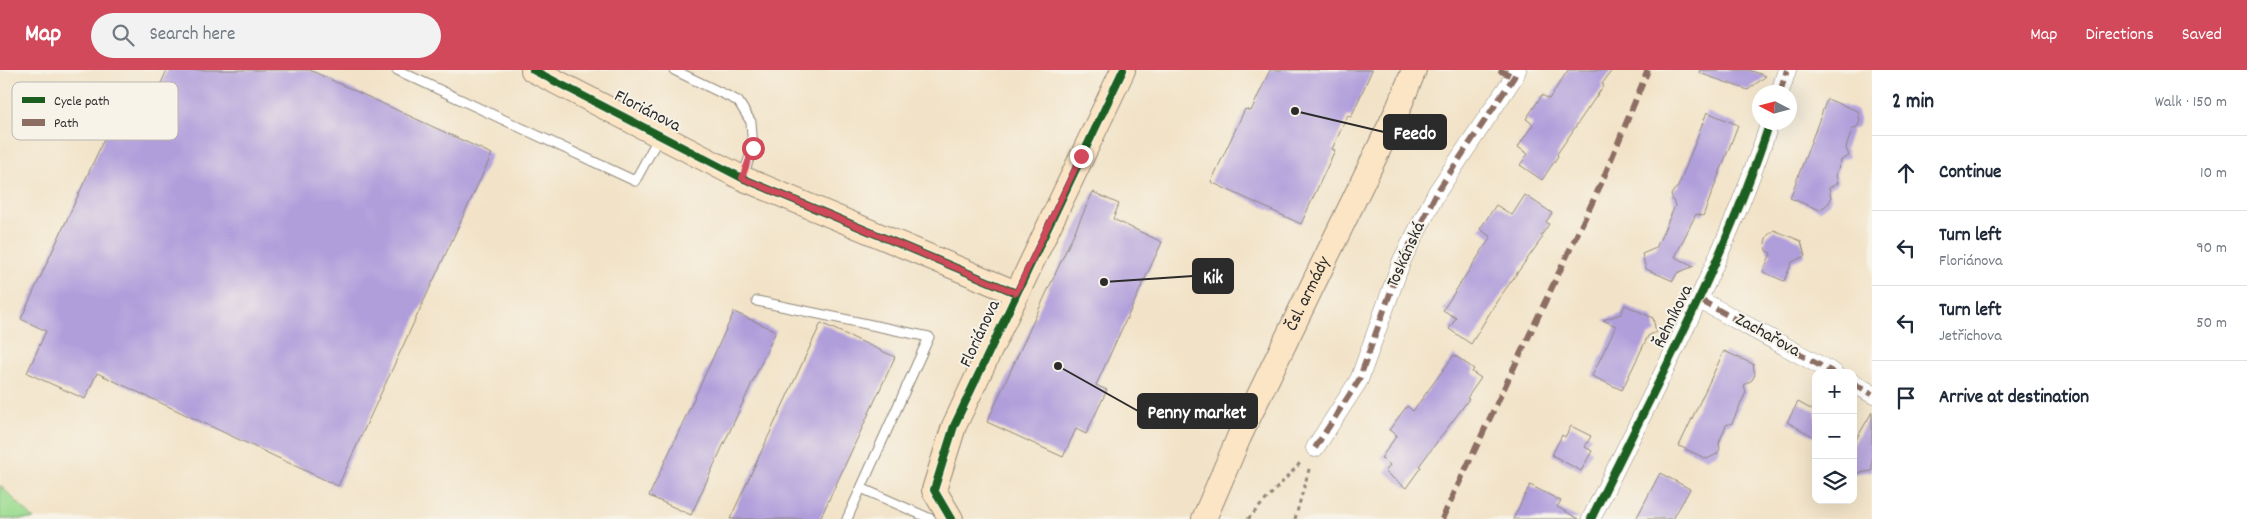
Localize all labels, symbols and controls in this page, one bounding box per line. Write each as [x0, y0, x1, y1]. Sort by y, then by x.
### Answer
search box [91, 13, 441, 58]
text: Map [25, 18, 61, 52]
icon: search [109, 21, 137, 49]
text: Search here [149, 22, 235, 49]
text: Map [2030, 23, 2057, 48]
text: Directions [2085, 23, 2154, 48]
text: Saved [2182, 23, 2222, 48]
legend [12, 82, 178, 140]
street label: Floriánova [609, 85, 685, 140]
north arrow [1752, 85, 1797, 130]
text: 2 min [1892, 88, 1934, 118]
text: Walk · 150 m [2155, 91, 2227, 114]
text: Cycle path [54, 92, 110, 112]
text: Path [54, 114, 79, 134]
callout: Feedo [1384, 115, 1446, 149]
text: Feedo [1394, 122, 1437, 149]
route start [742, 137, 765, 160]
route end [1070, 145, 1093, 168]
icon: ahead [1892, 159, 1920, 187]
text: Continue [1939, 160, 2001, 187]
text: 10 m [2200, 162, 2227, 185]
street label: Toskánská [1381, 218, 1433, 292]
text: Turn left [1939, 223, 2002, 250]
icon: left [1892, 234, 1920, 262]
text: 90 m [2196, 237, 2227, 260]
text: Floriánova [1939, 250, 2003, 273]
street label: Čsl. armády [1280, 252, 1337, 336]
callout: Kik [1193, 259, 1233, 293]
text: Kik [1203, 266, 1223, 293]
street label: Řehníkova [1648, 281, 1700, 353]
street label: Floriánova [955, 296, 1008, 372]
text: Turn left [1939, 298, 2002, 325]
street label: Zachařova [1730, 308, 1805, 364]
icon: left [1892, 309, 1920, 337]
text: 50 m [2196, 312, 2227, 335]
text: Jetřichova [1939, 325, 2002, 348]
map controls [1812, 369, 1857, 504]
button: + [1812, 369, 1857, 414]
icon: arrive [1892, 384, 1920, 412]
text: Arrive at destination [1939, 385, 2089, 412]
callout: Penny market [1138, 394, 1257, 428]
text: Penny market [1148, 401, 1246, 428]
button: − [1812, 414, 1857, 459]
button: layers [1812, 459, 1857, 504]

